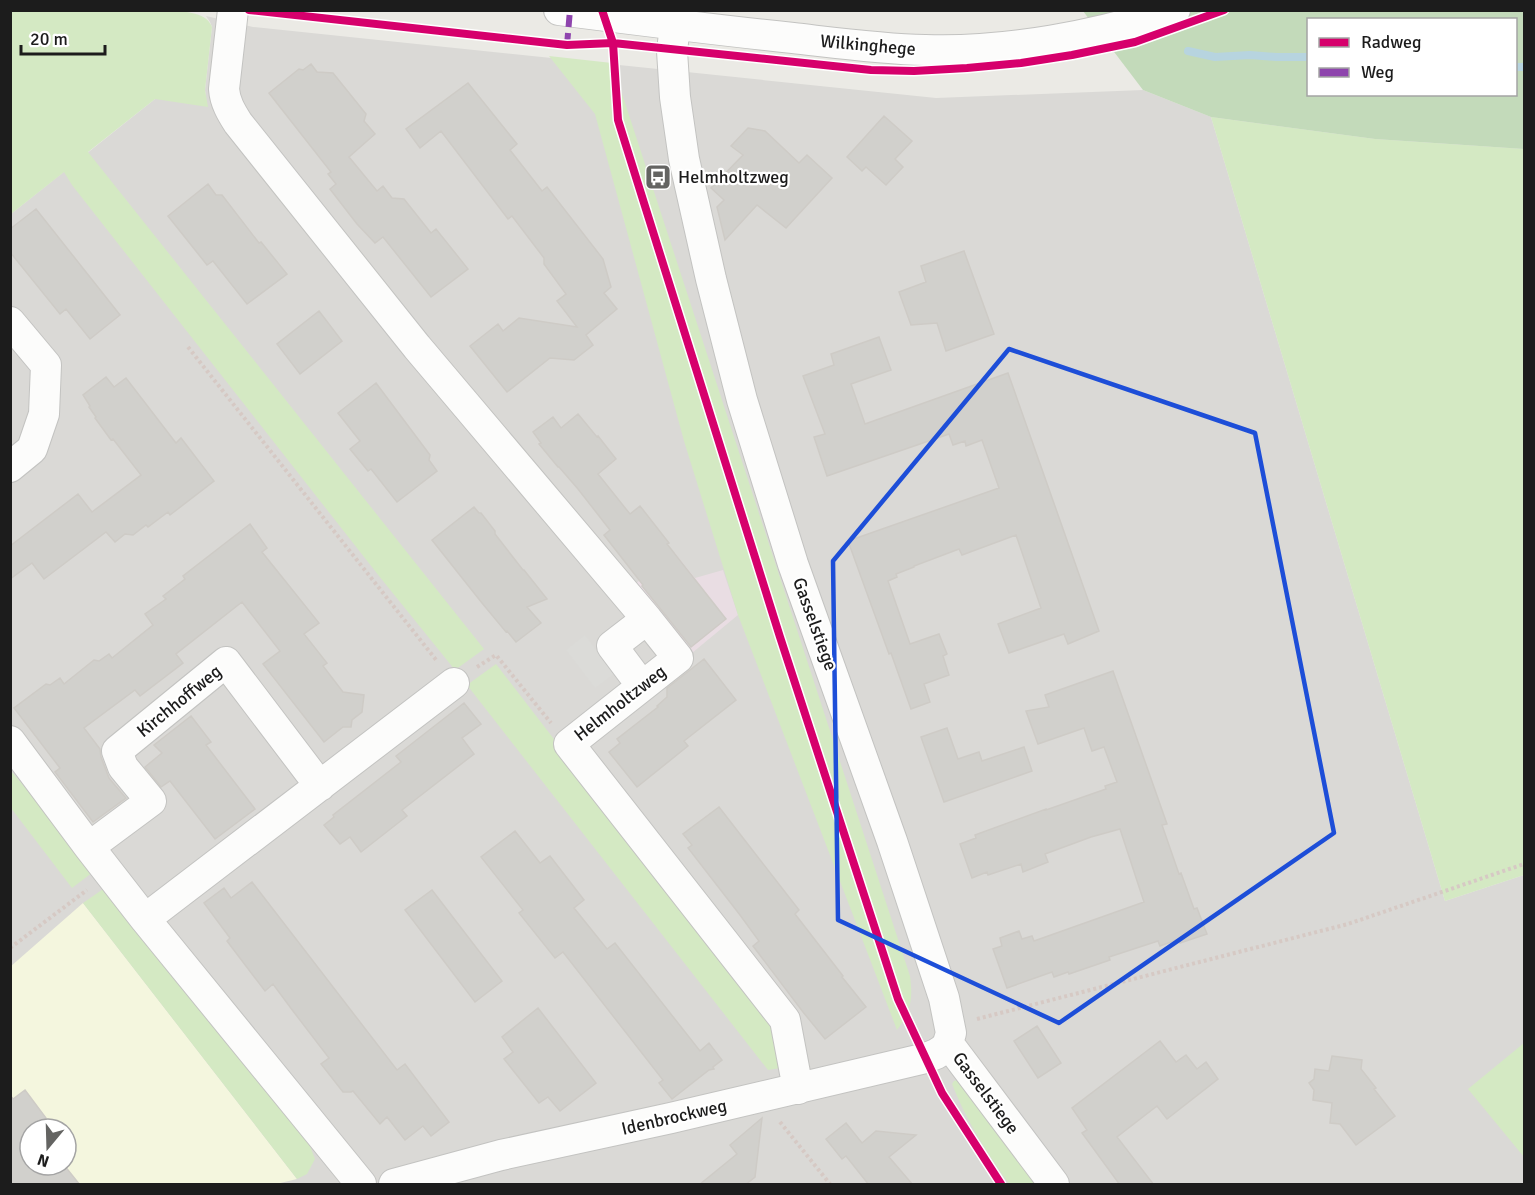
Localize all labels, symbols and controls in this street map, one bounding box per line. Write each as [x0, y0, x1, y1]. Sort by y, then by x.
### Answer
scale bar [21, 18, 105, 56]
legend [1307, 18, 1517, 96]
text: 20 m [30, 28, 68, 50]
street label: Wilkinghege [819, 30, 917, 60]
text: Radweg [1361, 31, 1422, 53]
text: Weg [1361, 61, 1394, 83]
bus stop icon: Helmholtzweg [643, 162, 673, 192]
place label: Helmholtzweg [678, 166, 789, 188]
street label: Gasselstiege [788, 574, 842, 674]
street label: Kirchhoffweg [132, 660, 226, 742]
street label: Helmholtzweg [570, 660, 670, 746]
street label: Gasselstiege [948, 1047, 1024, 1139]
street label: Idenbrockweg [619, 1094, 729, 1140]
north arrow [18, 1117, 78, 1177]
text: N [35, 1149, 52, 1172]

